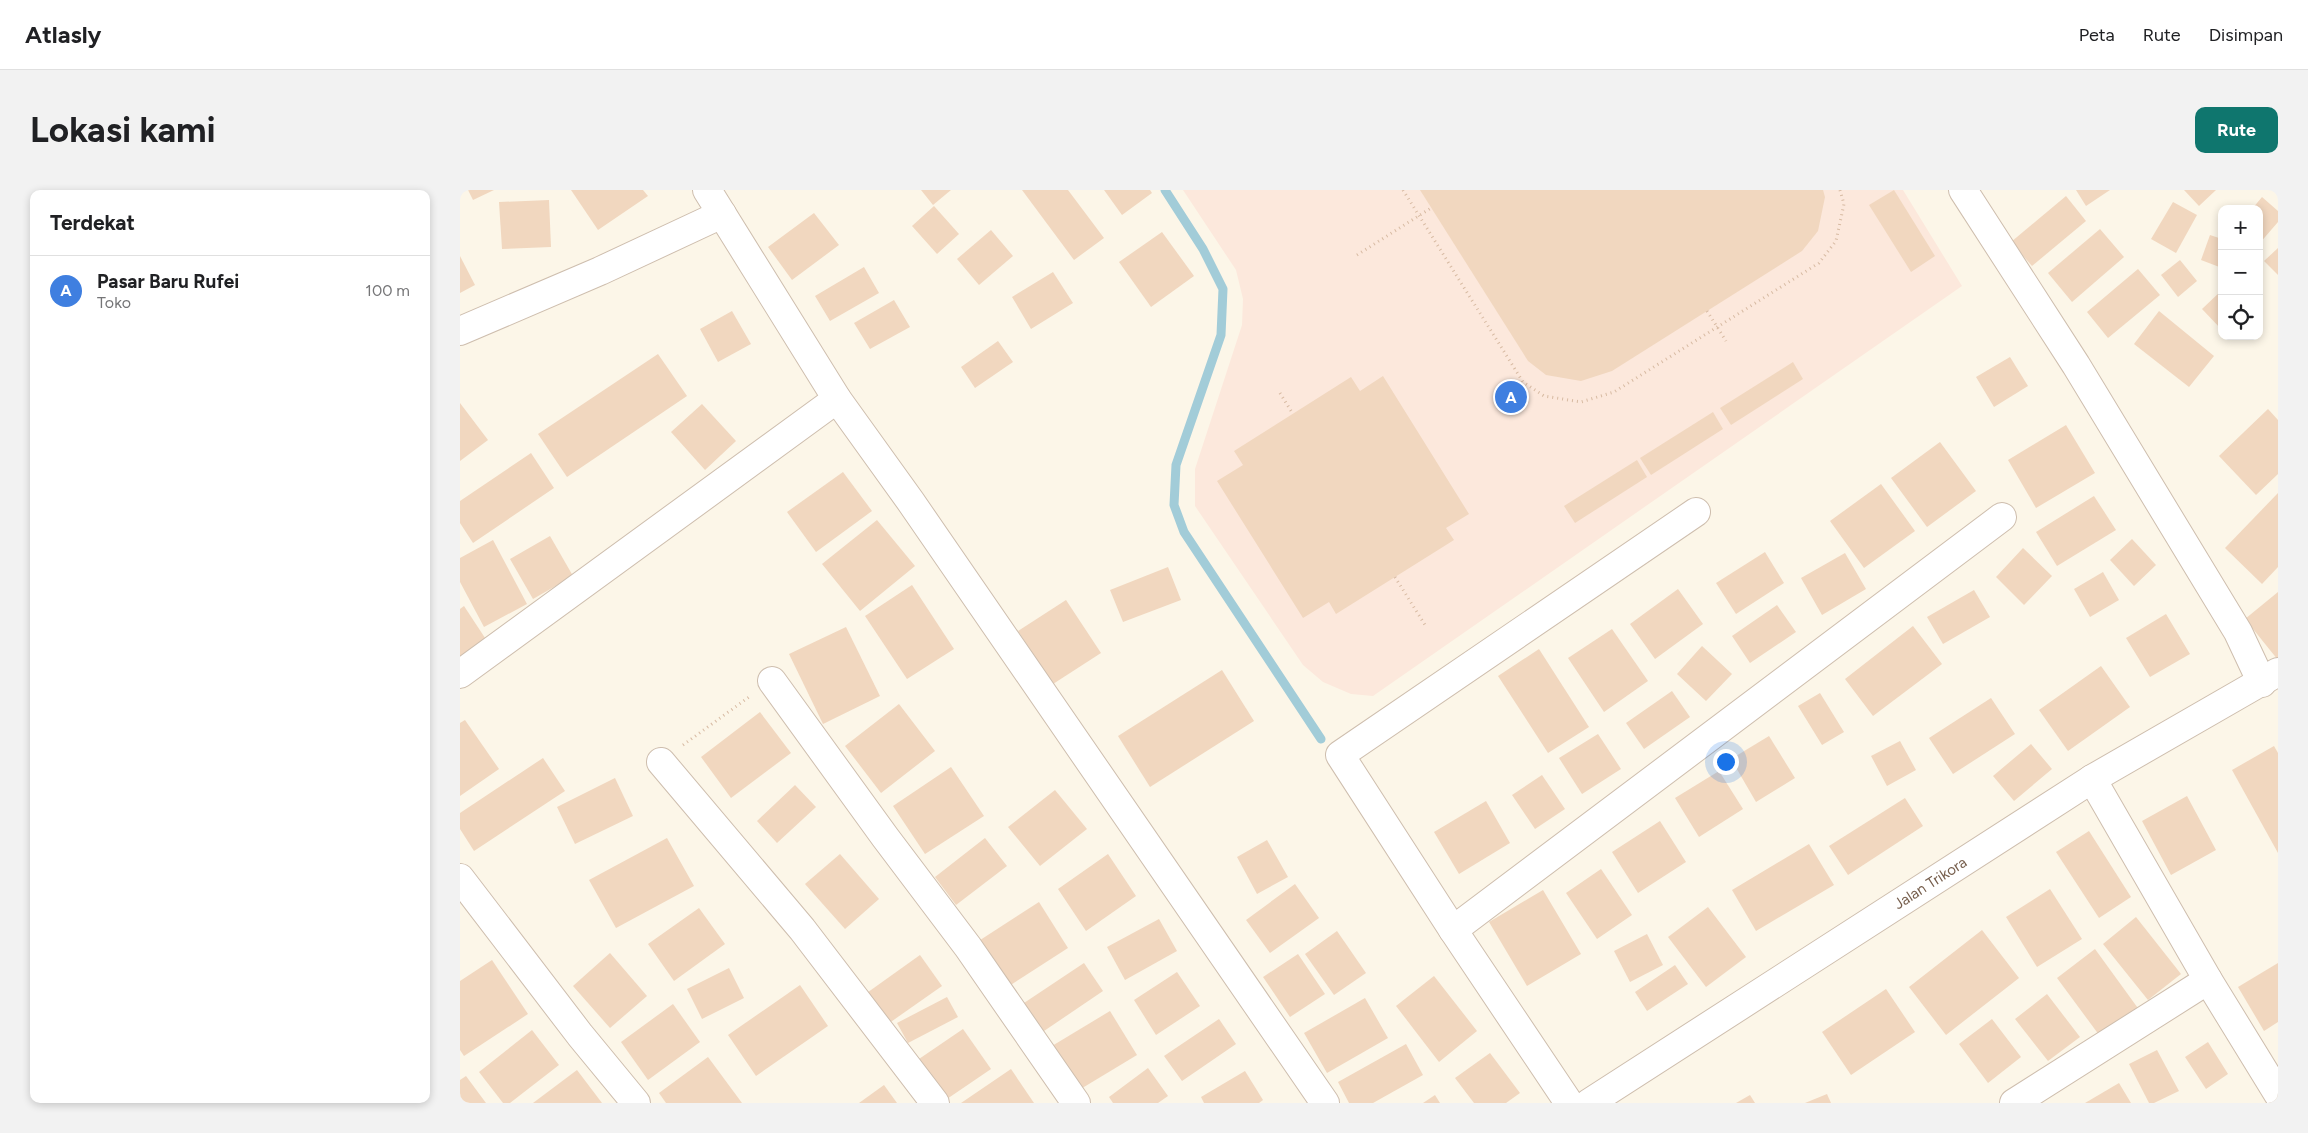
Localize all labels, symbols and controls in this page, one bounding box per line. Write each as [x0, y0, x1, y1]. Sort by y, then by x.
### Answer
text: Atlasly [25, 20, 101, 49]
text: Peta [2079, 24, 2115, 46]
text: Rute [2143, 24, 2181, 46]
text: Disimpan [2209, 24, 2283, 46]
button: Rute [2195, 107, 2278, 153]
text: Lokasi kami [30, 109, 216, 151]
map controls [2218, 205, 2263, 340]
button: + [2218, 205, 2263, 250]
text: Terdekat [50, 210, 135, 235]
button: − [2218, 250, 2263, 295]
text: Pasar Baru Rufei [97, 270, 239, 293]
text: A [60, 281, 72, 300]
text: 100 m [365, 281, 410, 300]
text: Toko [97, 293, 131, 312]
button: locate [2218, 295, 2263, 340]
pin: A [1495, 378, 1527, 416]
your location [1713, 749, 1739, 775]
street label: Jalan Trikora [1890, 853, 1970, 913]

